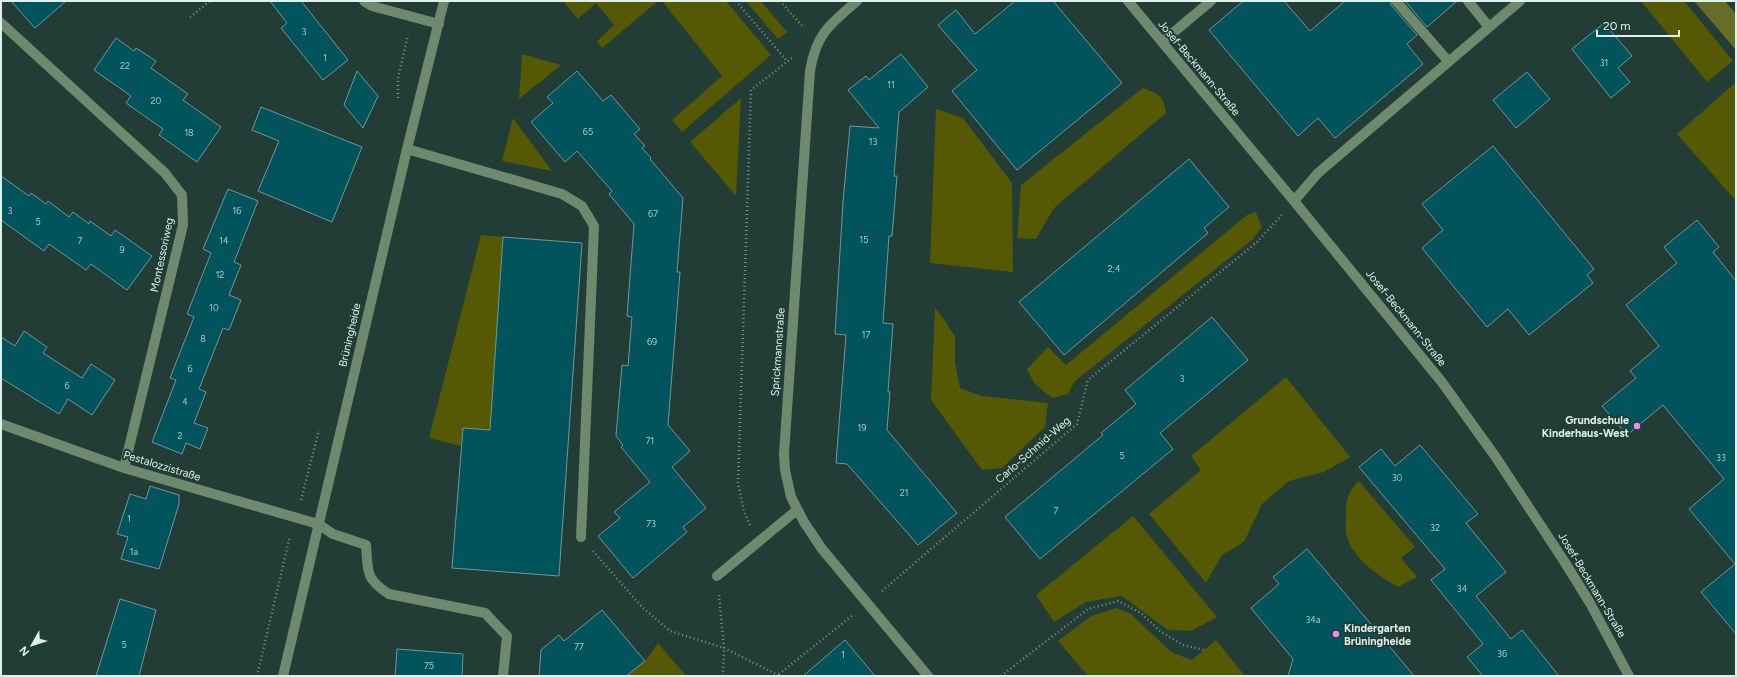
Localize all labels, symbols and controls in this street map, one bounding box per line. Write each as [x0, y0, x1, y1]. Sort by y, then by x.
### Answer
scale bar [1597, 12, 1679, 38]
street label: Josef-Beckmann-Straße [1155, 18, 1243, 118]
text: 20 m [1603, 19, 1631, 33]
house number: 3 [302, 26, 307, 37]
house number: 1 [323, 52, 327, 63]
house number: 31 [1600, 57, 1608, 68]
house number: 22 [120, 60, 130, 71]
house number: 11 [887, 79, 895, 90]
house number: 20 [151, 95, 162, 106]
house number: 65 [583, 126, 593, 137]
house number: 18 [184, 127, 194, 138]
house number: 13 [869, 136, 877, 147]
house number: 3 [8, 205, 13, 216]
house number: 16 [233, 205, 241, 216]
house number: 67 [648, 208, 658, 219]
house number: 5 [35, 216, 41, 227]
street label: Montessoriweg [148, 217, 176, 293]
house number: 15 [860, 234, 868, 245]
house number: 7 [78, 235, 83, 246]
house number: 14 [219, 235, 229, 246]
house number: 9 [119, 244, 125, 255]
house number: 2;4 [1108, 263, 1121, 274]
street label: Josef-Beckmann-Straße [1363, 267, 1449, 369]
house number: 12 [216, 269, 224, 280]
house number: 10 [209, 302, 219, 313]
street label: Brüningheide [336, 302, 364, 368]
street label: Sprickmannstraße [768, 307, 788, 397]
house number: 17 [862, 329, 870, 340]
house number: 8 [200, 333, 206, 344]
house number: 69 [647, 336, 657, 347]
house number: 6 [187, 363, 193, 374]
house number: 3 [1180, 373, 1185, 384]
house number: 6 [64, 380, 70, 391]
house number: 4 [182, 396, 188, 407]
street label: Carlo-Schmid-Weg [993, 414, 1073, 486]
place label: Grundschule Kinderhaus-West [1542, 414, 1630, 440]
marker: Grundschule Kinderhaus-West [1632, 421, 1642, 431]
house number: 19 [858, 422, 866, 433]
house number: 2 [177, 430, 183, 441]
house number: 71 [646, 435, 654, 446]
street label: Pestalozzistraße [122, 448, 202, 484]
house number: 5 [1119, 450, 1125, 461]
house number: 33 [1716, 452, 1726, 463]
house number: 30 [1392, 472, 1403, 483]
house number: 21 [900, 487, 908, 498]
house number: 7 [1054, 505, 1059, 516]
house number: 1 [127, 513, 131, 524]
house number: 73 [646, 518, 656, 529]
house number: 32 [1430, 522, 1440, 533]
street label: Josef-Beckmann-Straße [1555, 530, 1629, 640]
house number: 1a [130, 546, 139, 557]
house number: 34 [1457, 583, 1468, 594]
house number: 34a [1305, 614, 1321, 625]
place label: Kindergarten Brüningheide [1344, 622, 1411, 648]
north arrow [12, 625, 52, 665]
marker: Kindergarten Brüningheide [1331, 629, 1341, 639]
house number: 5 [121, 639, 127, 650]
house number: 77 [574, 641, 584, 652]
text: N [17, 644, 32, 658]
house number: 36 [1497, 648, 1507, 659]
house number: 1 [841, 649, 845, 660]
house number: 75 [424, 660, 434, 671]

